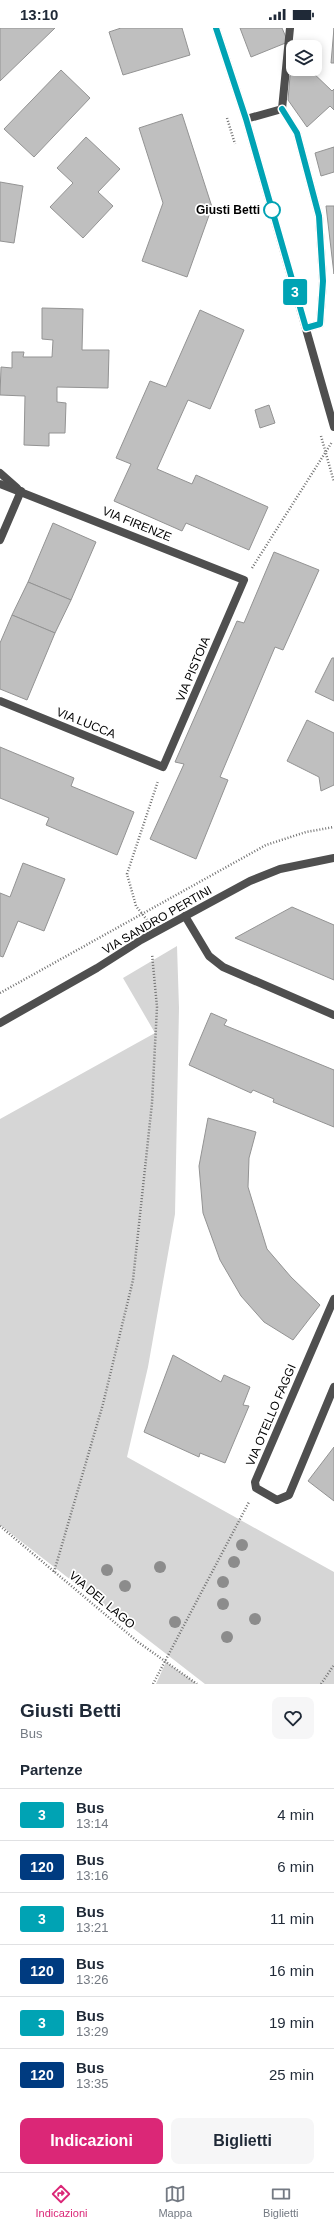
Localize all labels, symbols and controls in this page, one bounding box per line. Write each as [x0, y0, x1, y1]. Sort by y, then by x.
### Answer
text: 13:10 [20, 6, 58, 23]
map controls [286, 40, 322, 76]
button: layers [286, 40, 322, 76]
marker: Giusti Betti [263, 201, 281, 219]
place label: Giusti Betti [196, 203, 260, 217]
line badge: 3 [282, 279, 308, 305]
text: 3 [291, 284, 299, 300]
street label: VIA FIRENZE [100, 504, 174, 544]
street label: VIA PISTOIA [173, 634, 213, 704]
street label: VIA LUCCA [54, 705, 118, 741]
street label: VIA SANDRO PERTINI [100, 883, 214, 957]
street label: VIA OTELLO FAGGI [243, 1362, 299, 1468]
street label: VIA DEL LAGO [66, 1568, 138, 1632]
button: heart [272, 1697, 314, 1739]
text: Giusti Betti [20, 1700, 121, 1721]
text: Bus [20, 1726, 42, 1741]
text: Partenze [20, 1761, 83, 1778]
text: Bus [76, 1799, 104, 1816]
text: 4 min [277, 1806, 314, 1823]
text: 3 [38, 1807, 46, 1823]
text: 13:14 [76, 1816, 109, 1831]
text: Bus [76, 1851, 104, 1868]
text: 6 min [277, 1858, 314, 1875]
text: 120 [30, 1859, 54, 1875]
text: 13:16 [76, 1868, 109, 1883]
text: Bus [76, 1903, 104, 1920]
text: 11 min [270, 1910, 314, 1927]
text: 3 [38, 1911, 46, 1927]
text: 13:21 [76, 1920, 109, 1935]
text: Bus [76, 1955, 104, 1972]
text: 16 min [269, 1962, 314, 1979]
text: 120 [30, 1963, 54, 1979]
text: 13:26 [76, 1972, 109, 1987]
text: Bus [76, 2007, 104, 2024]
text: 19 min [269, 2014, 314, 2031]
text: 3 [38, 2015, 46, 2031]
text: 13:29 [76, 2024, 109, 2039]
text: Bus [76, 2059, 104, 2076]
text: 25 min [269, 2066, 314, 2083]
text: 120 [30, 2067, 54, 2083]
text: 13:35 [76, 2076, 109, 2091]
button: Indicazioni [20, 2118, 163, 2164]
button: Biglietti [171, 2118, 314, 2164]
tab: Indicazioni [35, 2183, 87, 2219]
tab: Mappa [158, 2183, 192, 2219]
tab: Biglietti [263, 2183, 299, 2219]

